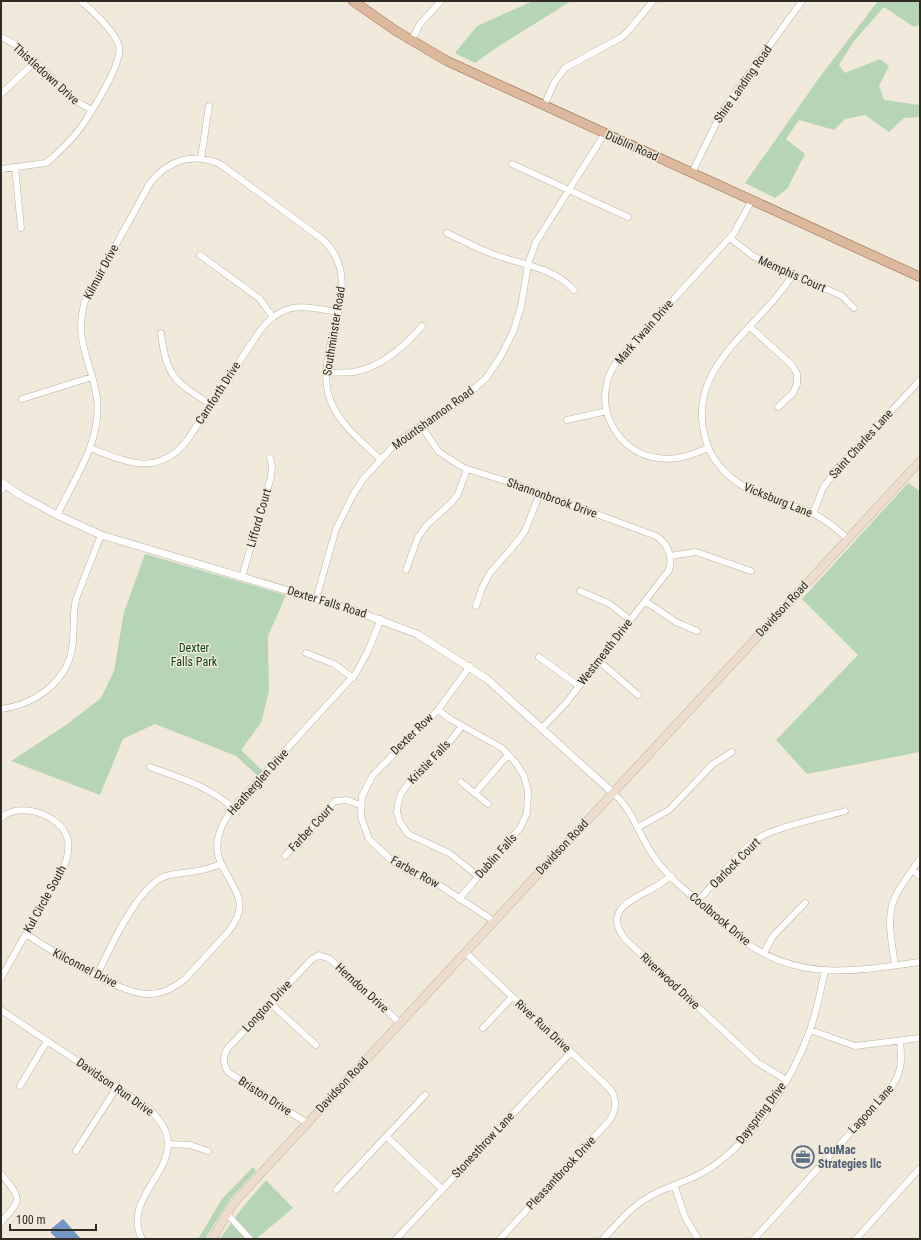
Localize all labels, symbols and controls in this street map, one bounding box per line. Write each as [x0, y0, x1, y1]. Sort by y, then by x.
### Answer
street label: Thistledown Drive [10, 41, 82, 108]
street label: Shire Landing Road [711, 43, 775, 125]
street label: Dublin Road [603, 128, 661, 164]
street label: Kilmuir Drive [81, 242, 121, 302]
street label: Memphis Court [756, 253, 828, 295]
street label: Southminster Road [320, 285, 348, 377]
street label: Mark Twain Drive [612, 297, 676, 367]
street label: Carnforth Drive [193, 359, 244, 427]
street label: Mountshannon Road [389, 384, 477, 452]
street label: Saint Charles Lane [826, 406, 896, 482]
street label: Shannonbrook Drive [505, 475, 599, 521]
street label: Vicksburg Lane [742, 480, 815, 520]
street label: Lifford Court [244, 487, 274, 549]
street label: Davidson Road [753, 578, 811, 640]
street label: Dexter Falls Road [286, 583, 369, 621]
street label: Westmeath Drive [575, 616, 635, 688]
park label: Dexter Falls Park [171, 641, 218, 669]
street label: Dexter Row [388, 710, 436, 758]
street label: Kristie Falls [405, 737, 453, 787]
street label: Heatherglen Drive [225, 746, 292, 818]
street label: Farber Court [286, 801, 337, 854]
street label: Davidson Road [533, 816, 591, 878]
street label: Dublin Falls [472, 831, 520, 881]
street label: Oarlock Court [707, 835, 763, 891]
street label: Farber Row [388, 853, 442, 891]
street label: Kul Circle South [21, 863, 69, 935]
street label: Coolbrook Drive [687, 889, 754, 949]
street label: Kilconnel Drive [50, 946, 120, 990]
street label: Riverwood Drive [637, 950, 703, 1012]
street label: Herndon Drive [332, 960, 392, 1016]
street label: Longton Drive [240, 977, 295, 1035]
street label: River Run Drive [512, 997, 574, 1056]
street label: Davidson Road [313, 1054, 371, 1116]
street label: Davidson Run Drive [74, 1055, 157, 1119]
street label: Briston Drive [236, 1074, 294, 1119]
street label: Dayspring Drive [733, 1079, 789, 1147]
street label: Lagoon Lane [845, 1081, 897, 1136]
street label: Stonesthrow Lane [449, 1109, 517, 1181]
street label: Pleasantbrook Drive [523, 1133, 599, 1213]
place label: LouMac Strategies llc [818, 1143, 882, 1171]
office icon: LouMac Strategies llc [790, 1144, 816, 1170]
scale bar [10, 1206, 96, 1232]
text: 100 m [16, 1213, 46, 1227]

